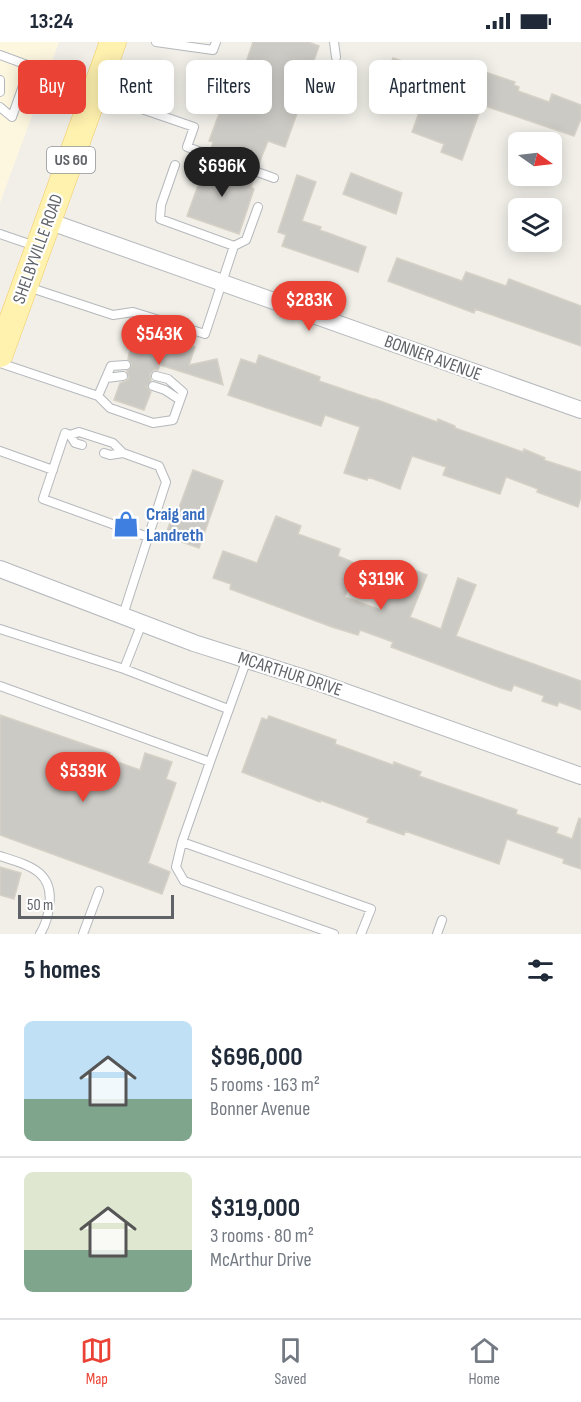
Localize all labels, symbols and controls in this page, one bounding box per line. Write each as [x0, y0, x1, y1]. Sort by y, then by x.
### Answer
text: 13:24 [30, 8, 73, 35]
chip: Buy [18, 60, 86, 114]
chip: Rent [98, 60, 174, 114]
chip: Filters [186, 60, 272, 114]
chip: New [284, 60, 357, 114]
chip: Apartment [369, 60, 487, 114]
north arrow [508, 132, 562, 186]
map controls [508, 132, 562, 252]
road number: US 60 [47, 147, 95, 173]
pin: $696K [180, 147, 264, 198]
text: $696K [198, 154, 246, 178]
street label: SHELBYVILLE ROAD [8, 191, 68, 307]
button: layers [508, 198, 562, 252]
pin: $283K [267, 281, 351, 332]
text: $283K [285, 288, 333, 312]
pin: $543K [117, 315, 201, 366]
text: $543K [135, 322, 183, 346]
street label: BONNER AVENUE [381, 331, 485, 385]
place label: Craig and Landreth [146, 504, 205, 546]
shop icon: Craig and Landreth [111, 509, 141, 539]
pin: $319K [339, 560, 423, 611]
text: $319K [358, 567, 404, 591]
street label: MCARTHUR DRIVE [235, 647, 345, 701]
pin: $539K [41, 752, 125, 803]
text: $539K [59, 759, 107, 783]
scale bar [18, 892, 174, 920]
text: 50 m [27, 896, 53, 915]
icon: filters [524, 954, 557, 987]
text: 5 homes [24, 955, 101, 986]
text: $696,000 [210, 1042, 303, 1073]
icon: home [72, 1045, 144, 1117]
text: 5 rooms · 163 m² [210, 1073, 320, 1097]
text: Bonner Avenue [210, 1097, 310, 1121]
text: $319,000 [210, 1193, 300, 1224]
icon: home [72, 1196, 144, 1268]
text: 3 rooms · 80 m² [210, 1224, 314, 1248]
text: McArthur Drive [210, 1248, 312, 1272]
tab: Map [80, 1334, 113, 1389]
tab: Saved [274, 1334, 307, 1389]
tab: Home [468, 1334, 501, 1389]

